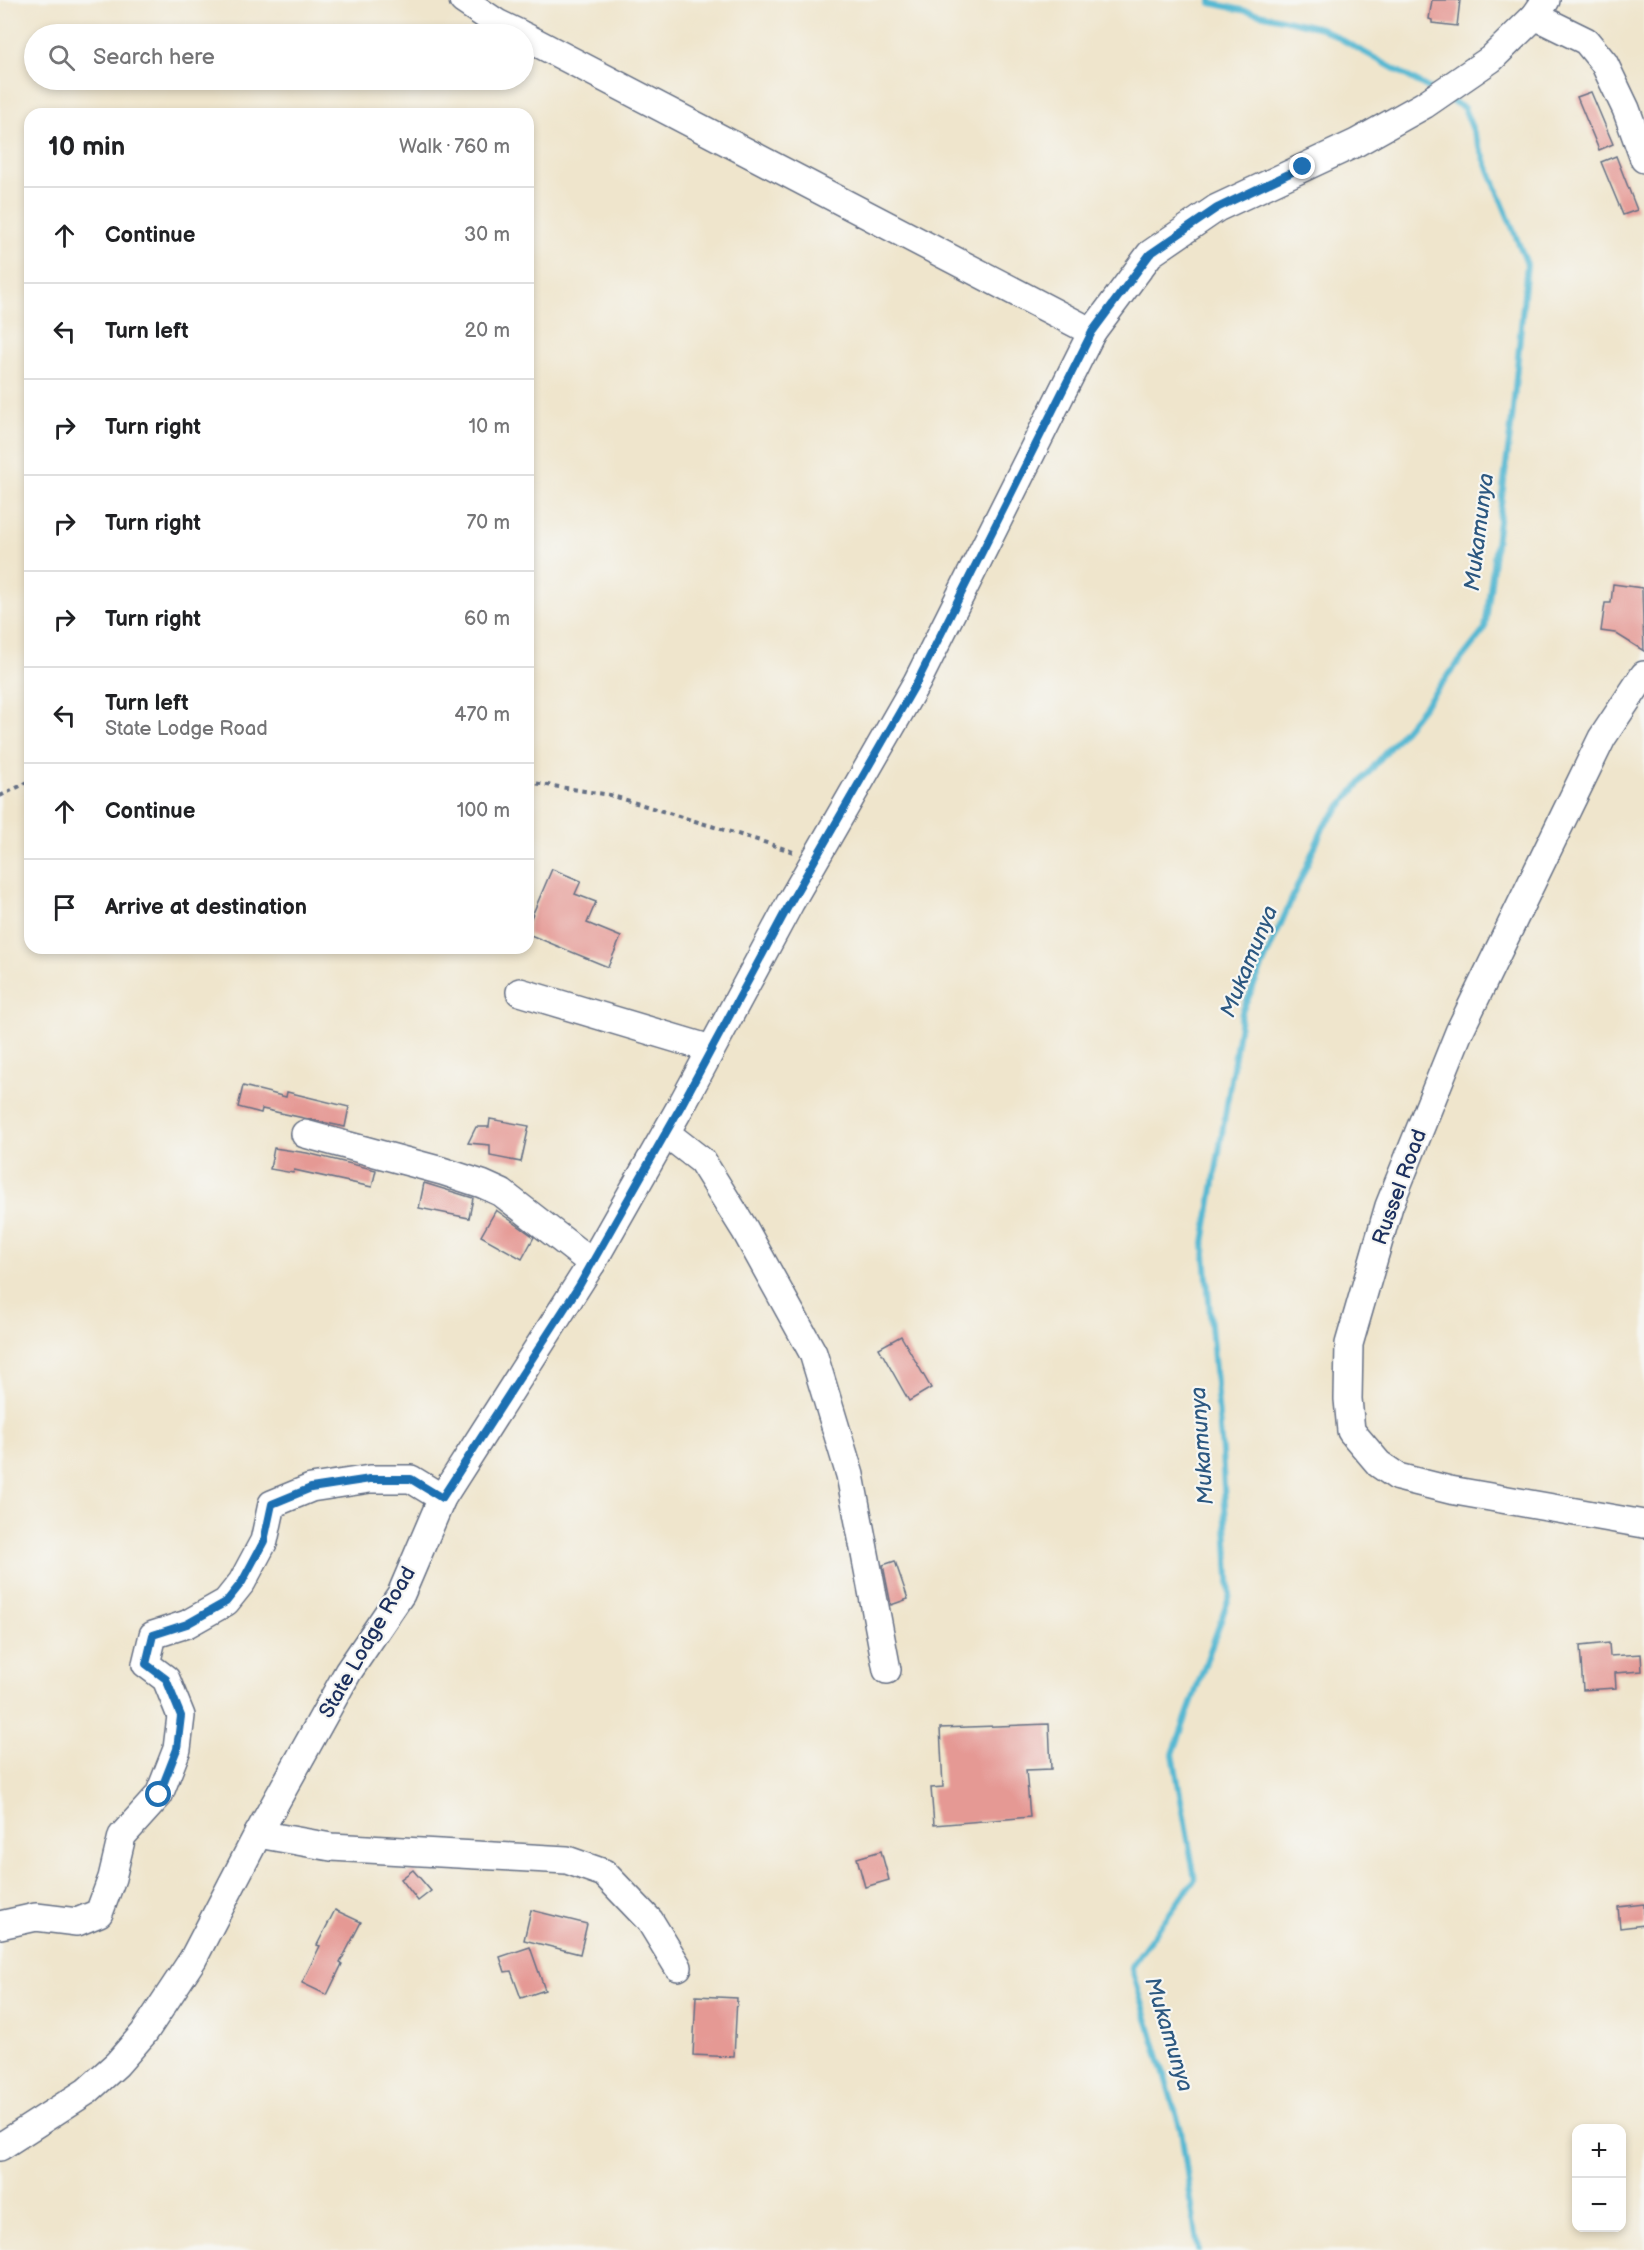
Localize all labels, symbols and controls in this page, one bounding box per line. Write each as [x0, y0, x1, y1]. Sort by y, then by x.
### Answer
search box [24, 24, 534, 90]
icon: search [45, 41, 78, 74]
text: Search here [93, 44, 215, 71]
text: 10 min [48, 132, 125, 163]
text: Walk · 760 m [399, 135, 510, 159]
route end [1289, 153, 1315, 179]
icon: ahead [48, 219, 81, 252]
text: Continue [105, 222, 195, 249]
text: 30 m [464, 223, 510, 247]
icon: left [48, 315, 81, 348]
text: Turn left [105, 318, 189, 345]
text: 20 m [465, 319, 510, 343]
icon: right [48, 411, 81, 444]
text: Turn right [105, 414, 201, 441]
text: 10 m [469, 415, 510, 439]
water label: Mukamunya [1459, 472, 1500, 593]
icon: right [48, 507, 81, 540]
text: Turn right [105, 510, 201, 537]
text: 70 m [466, 511, 510, 535]
icon: right [48, 603, 81, 636]
text: Turn right [105, 606, 201, 633]
text: 60 m [464, 607, 510, 631]
text: Turn left [105, 690, 189, 717]
icon: left [48, 699, 81, 732]
text: 470 m [454, 703, 510, 727]
text: State Lodge Road [105, 717, 268, 741]
icon: ahead [48, 795, 81, 828]
text: Continue [105, 798, 195, 825]
text: 100 m [457, 799, 510, 823]
icon: arrive [48, 891, 81, 924]
text: Arrive at destination [105, 894, 307, 921]
water label: Mukamunya [1215, 902, 1284, 1021]
street label: Russel Road [1367, 1126, 1432, 1248]
water label: Mukamunya [1185, 1386, 1220, 1506]
street label: State Lodge Road [314, 1562, 421, 1722]
route start [145, 1781, 171, 1807]
water label: Mukamunya [1138, 1974, 1199, 2095]
map controls [1572, 2124, 1626, 2232]
button: + [1572, 2124, 1626, 2178]
button: − [1572, 2178, 1626, 2232]

